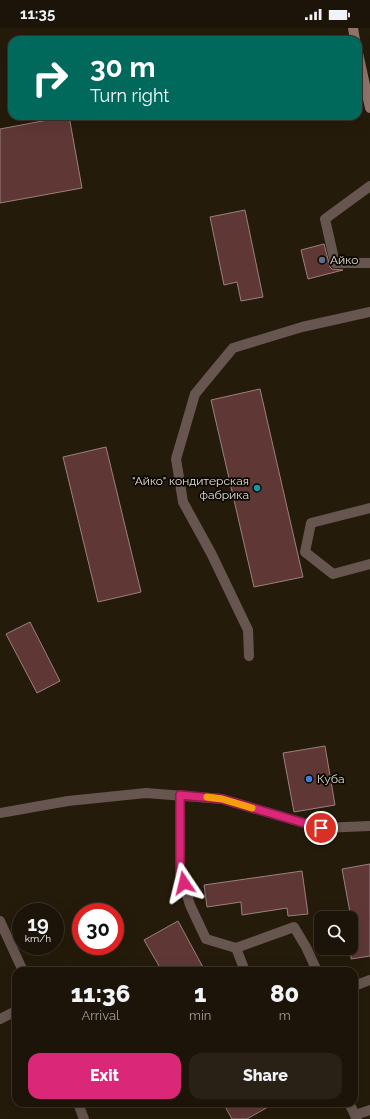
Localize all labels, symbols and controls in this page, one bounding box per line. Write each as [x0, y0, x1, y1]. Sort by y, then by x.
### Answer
text: 11:35 [20, 5, 55, 23]
text: 30 m [90, 51, 156, 84]
icon: right [24, 52, 76, 104]
text: Turn right [90, 85, 169, 106]
place label: Айко [330, 253, 358, 267]
marker: Айко [317, 255, 327, 265]
place label: "Айко" кондитерская фабрика [132, 474, 249, 502]
marker: "Айко" кондитерская фабрика [252, 483, 262, 493]
place label: Куба [317, 772, 345, 786]
marker: Куба [304, 774, 314, 784]
pin [304, 811, 338, 845]
icon: arrive [310, 817, 332, 839]
position arrow [163, 862, 205, 904]
speed limit sign: 30 [72, 903, 124, 955]
map controls [314, 911, 358, 955]
button: search [314, 911, 358, 955]
text: 19 [27, 912, 49, 936]
text: km/h [25, 933, 51, 944]
text: 11:36 [71, 979, 130, 1008]
text: 1 [194, 979, 206, 1008]
text: 80 [270, 979, 299, 1008]
text: Arrival [81, 1008, 120, 1023]
text: min [189, 1008, 211, 1023]
text: m [279, 1008, 291, 1023]
button: Exit [28, 1053, 181, 1099]
button: Share [189, 1053, 342, 1099]

